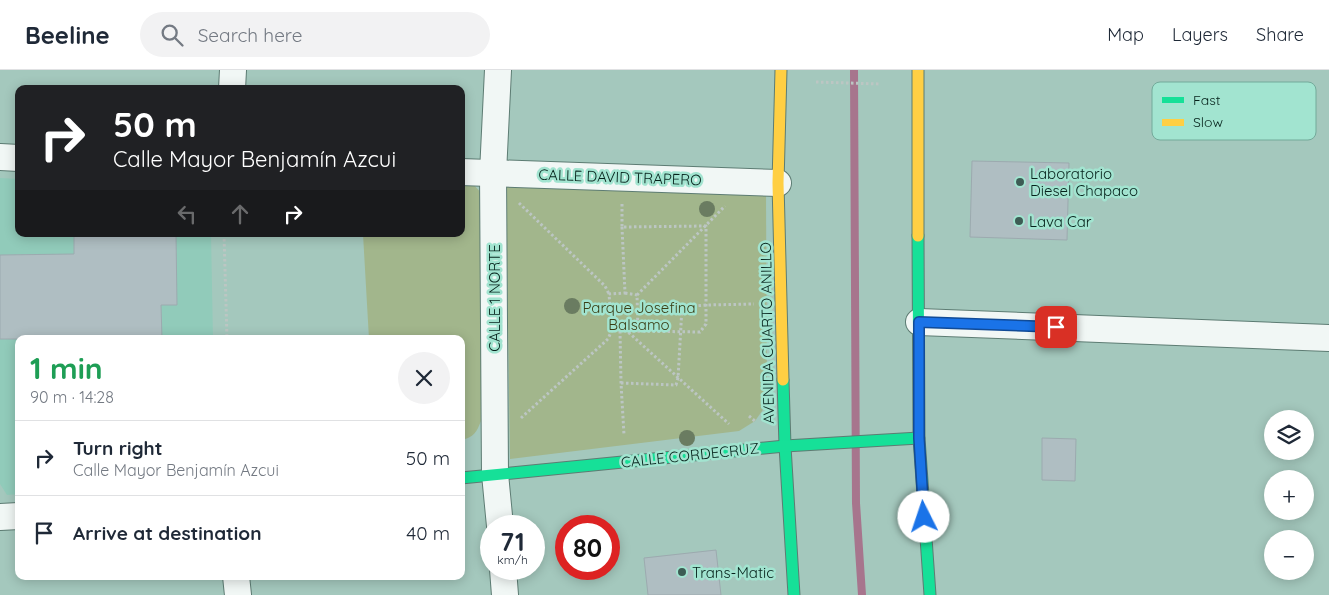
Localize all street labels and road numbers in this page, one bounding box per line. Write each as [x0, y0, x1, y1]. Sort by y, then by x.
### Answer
street label: CALLE DAVID TRAPERO [538, 165, 702, 189]
street label: AVENIDA CUARTO ANILLO [756, 242, 778, 424]
street label: CALLE 1 NORTE [485, 244, 504, 352]
street label: CALLE CORDECRUZ [620, 438, 760, 472]

